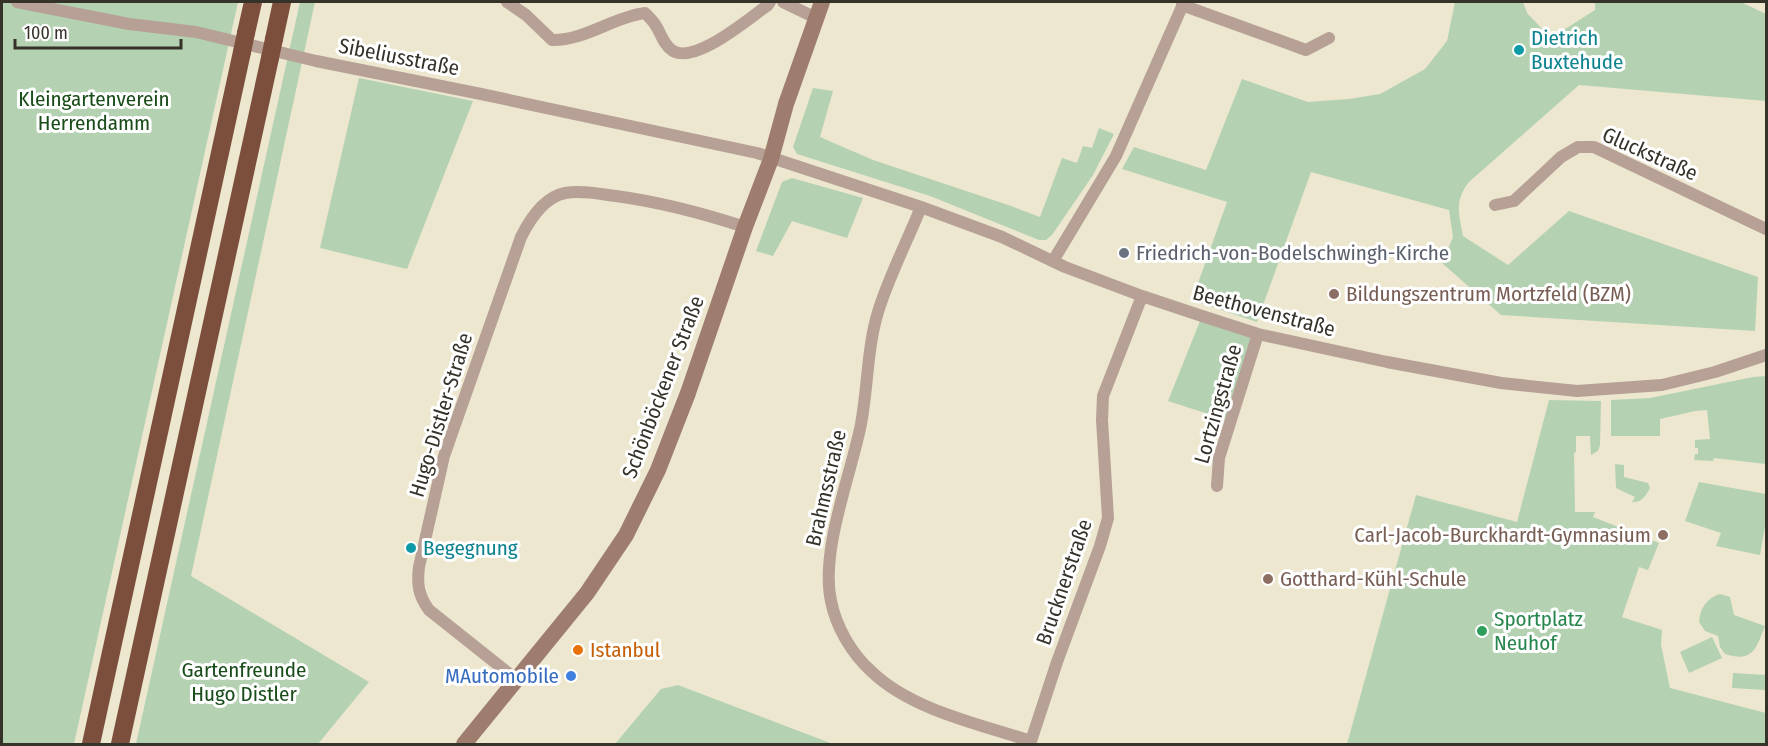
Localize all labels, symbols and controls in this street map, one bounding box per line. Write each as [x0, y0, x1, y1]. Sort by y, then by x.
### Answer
scale bar [15, 12, 182, 50]
text: 100 m [24, 22, 68, 44]
place label: Dietrich Buxtehude [1531, 25, 1623, 75]
street label: Sibeliusstraße [337, 33, 461, 81]
marker: Dietrich Buxtehude [1512, 43, 1526, 57]
park label: Kleingartenverein Herrendamm [18, 86, 170, 136]
street label: Gluckstraße [1598, 121, 1702, 187]
place label: Friedrich-von-Bodelschwingh-Kirche [1136, 240, 1449, 266]
marker: Friedrich-von-Bodelschwingh-Kirche [1117, 246, 1131, 260]
street label: Beethovenstraße [1190, 280, 1338, 342]
place label: Bildungszentrum Mortzfeld (BZM) [1346, 281, 1631, 307]
marker: Bildungszentrum Mortzfeld (BZM) [1327, 287, 1341, 301]
street label: Schönböckener Straße [616, 292, 710, 482]
street label: Hugo-Distler-Straße [404, 330, 478, 500]
street label: Lortzingstraße [1189, 341, 1247, 467]
street label: Brahmsstraße [800, 427, 852, 549]
street label: Brucknerstraße [1030, 516, 1098, 648]
place label: Carl-Jacob-Burckhardt-Gymnasium [1354, 522, 1651, 548]
marker: Carl-Jacob-Burckhardt-Gymnasium [1656, 528, 1670, 542]
place label: Begegnung [423, 535, 518, 561]
marker: Begegnung [404, 541, 418, 555]
place label: Gotthard-Kühl-Schule [1280, 566, 1466, 592]
marker: Gotthard-Kühl-Schule [1261, 572, 1275, 586]
place label: Sportplatz Neuhof [1494, 606, 1583, 656]
marker: Sportplatz Neuhof [1475, 624, 1489, 638]
place label: Istanbul [590, 637, 661, 663]
marker: Istanbul [571, 643, 585, 657]
park label: Gartenfreunde Hugo Distler [182, 657, 306, 707]
place label: MAutomobile [445, 663, 559, 689]
marker: MAutomobile [564, 669, 578, 683]

